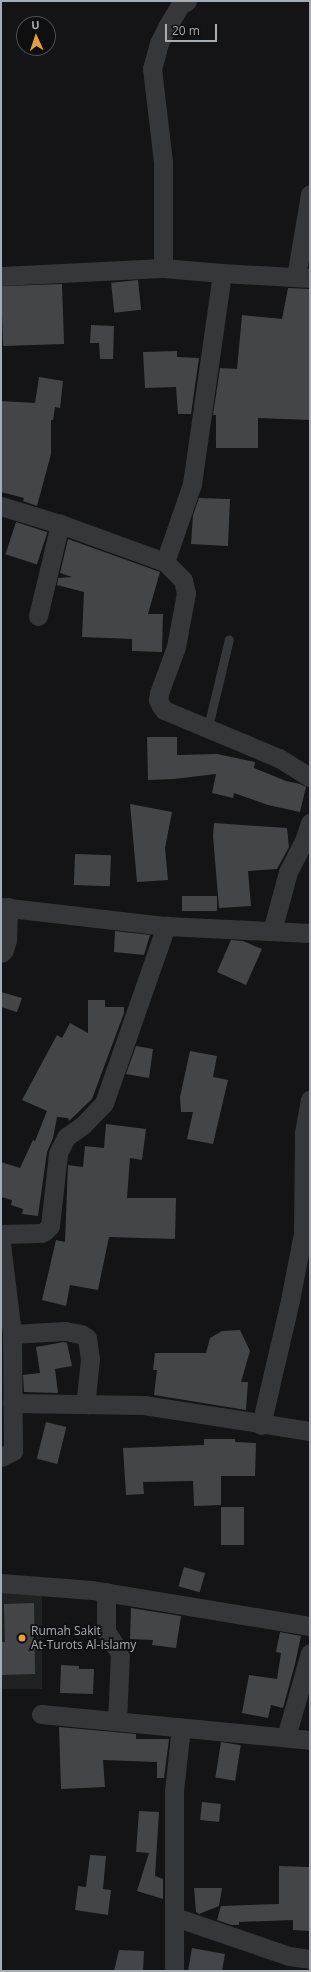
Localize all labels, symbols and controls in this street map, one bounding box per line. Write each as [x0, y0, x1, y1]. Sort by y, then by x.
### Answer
north arrow [16, 16, 56, 56]
scale bar [167, 16, 219, 42]
text: U [31, 17, 40, 32]
text: 20 m [172, 22, 200, 39]
place label: Rumah Sakit At-Turots Al-Islamy [31, 1624, 136, 1652]
marker: Rumah Sakit At-Turots Al-Islamy [16, 1632, 28, 1644]

